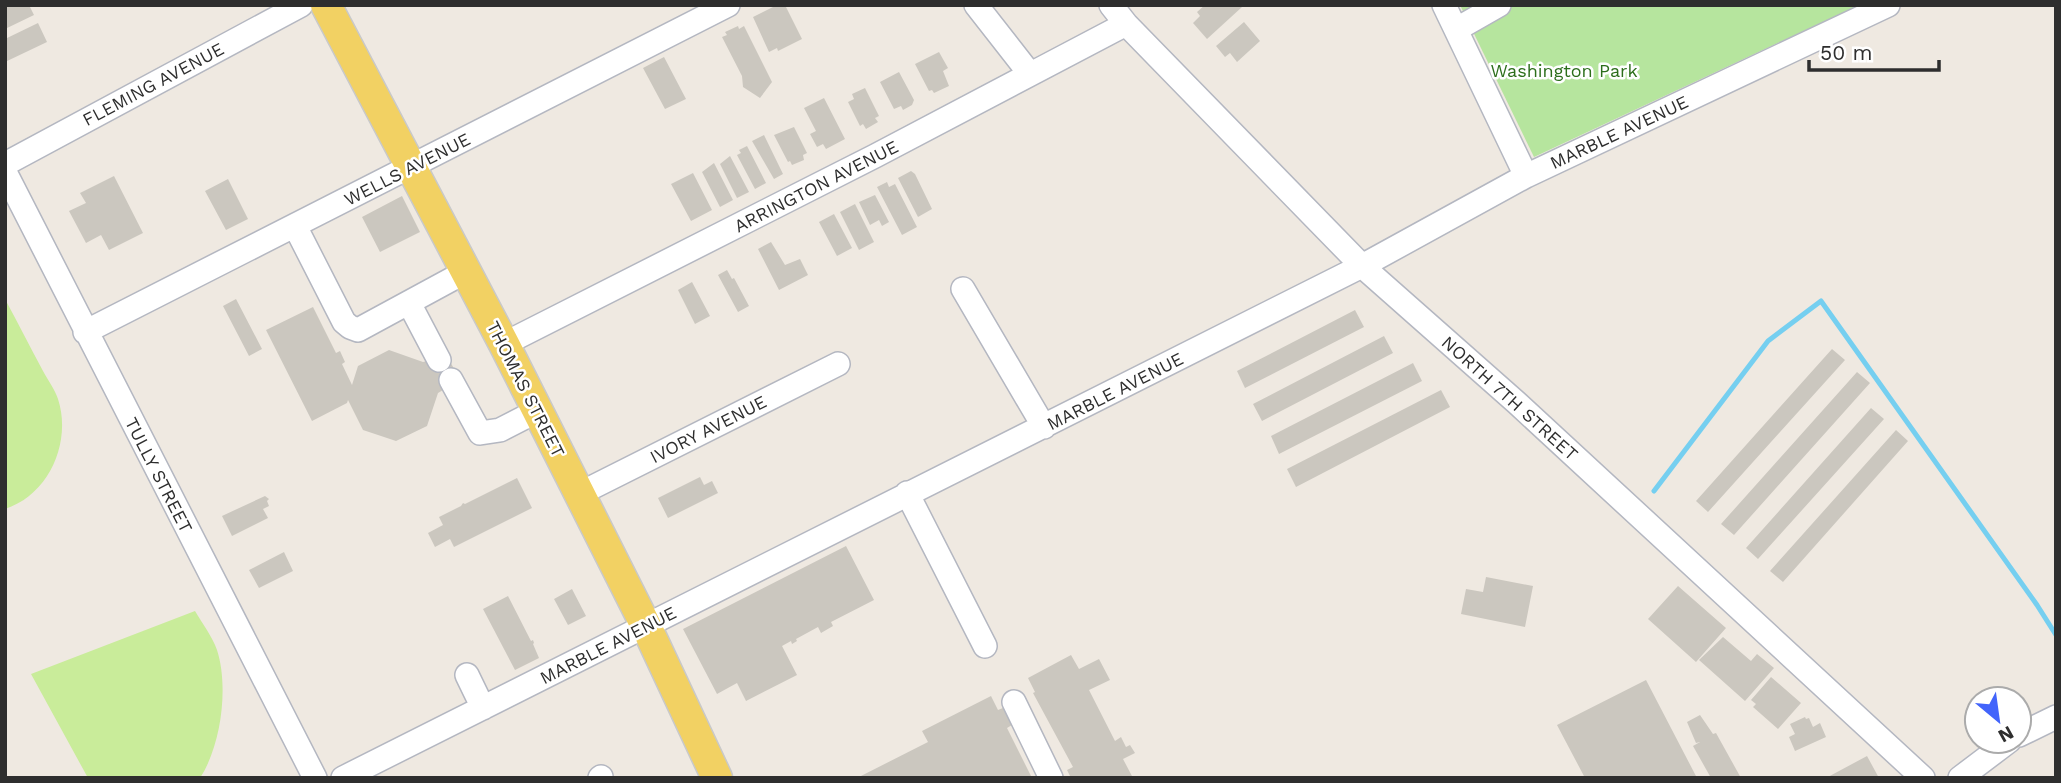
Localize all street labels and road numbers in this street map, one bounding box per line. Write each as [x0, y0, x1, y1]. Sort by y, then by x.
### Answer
street label: FLEMING AVENUE [79, 38, 227, 130]
street label: MARBLE AVENUE [1547, 91, 1691, 173]
street label: WELLS AVENUE [340, 128, 474, 210]
street label: ARRINGTON AVENUE [731, 136, 901, 236]
street label: THOMAS STREET [483, 317, 569, 461]
street label: NORTH 7TH STREET [1438, 331, 1582, 465]
street label: MARBLE AVENUE [1043, 348, 1187, 434]
street label: IVORY AVENUE [646, 391, 770, 467]
street label: TULLY STREET [121, 414, 197, 536]
street label: MARBLE AVENUE [536, 602, 680, 688]

